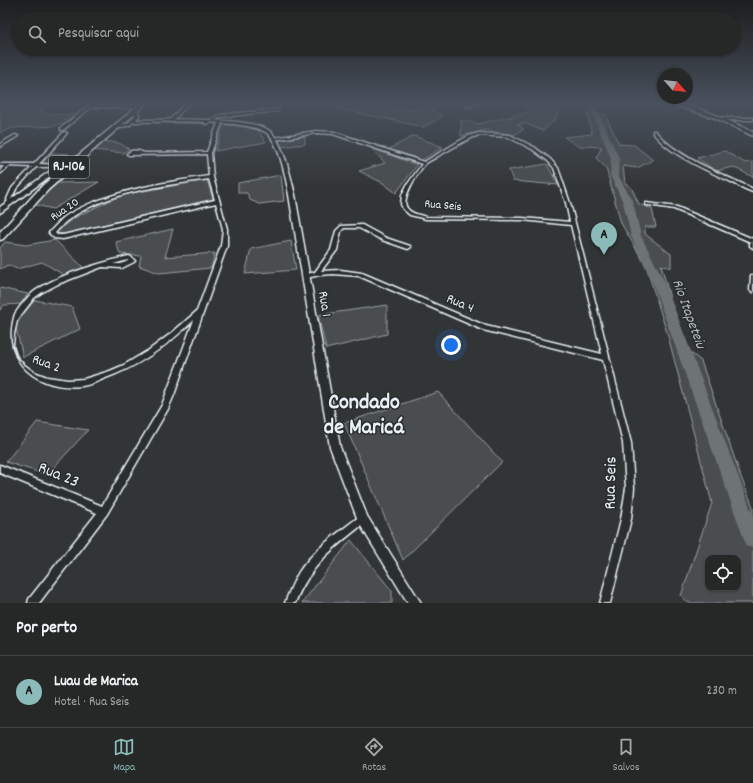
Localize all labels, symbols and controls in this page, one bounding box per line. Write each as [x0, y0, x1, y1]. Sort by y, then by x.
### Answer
search box [12, 12, 741, 56]
icon: search [26, 23, 48, 45]
text: Pesquisar aqui [58, 23, 139, 45]
north arrow [657, 68, 693, 104]
road number: RJ-106 [49, 156, 89, 178]
street label: Rua 20 [47, 194, 83, 226]
street label: Rua Seis [424, 196, 462, 216]
pin: A [591, 222, 617, 255]
water label: Rio Itapeteiu [665, 276, 711, 353]
street label: Rua 4 [443, 289, 477, 319]
street label: Rua 1 [312, 290, 336, 318]
your location [441, 335, 461, 355]
street label: Rua 2 [29, 350, 63, 378]
district label: Condado de Maricá [324, 388, 405, 444]
street label: Rua Seis [600, 456, 624, 510]
street label: Rua 23 [34, 457, 82, 495]
map controls [705, 555, 741, 591]
button: locate [705, 555, 741, 591]
text: Por perto [16, 617, 77, 641]
text: Luau de Marica [54, 671, 138, 693]
text: A [25, 682, 33, 701]
text: 230 m [707, 682, 737, 701]
text: Hotel · Rua Seis [54, 693, 129, 712]
tab: Mapa [113, 736, 135, 776]
tab: Rotas [362, 736, 386, 776]
tab: Salvos [613, 736, 640, 776]

